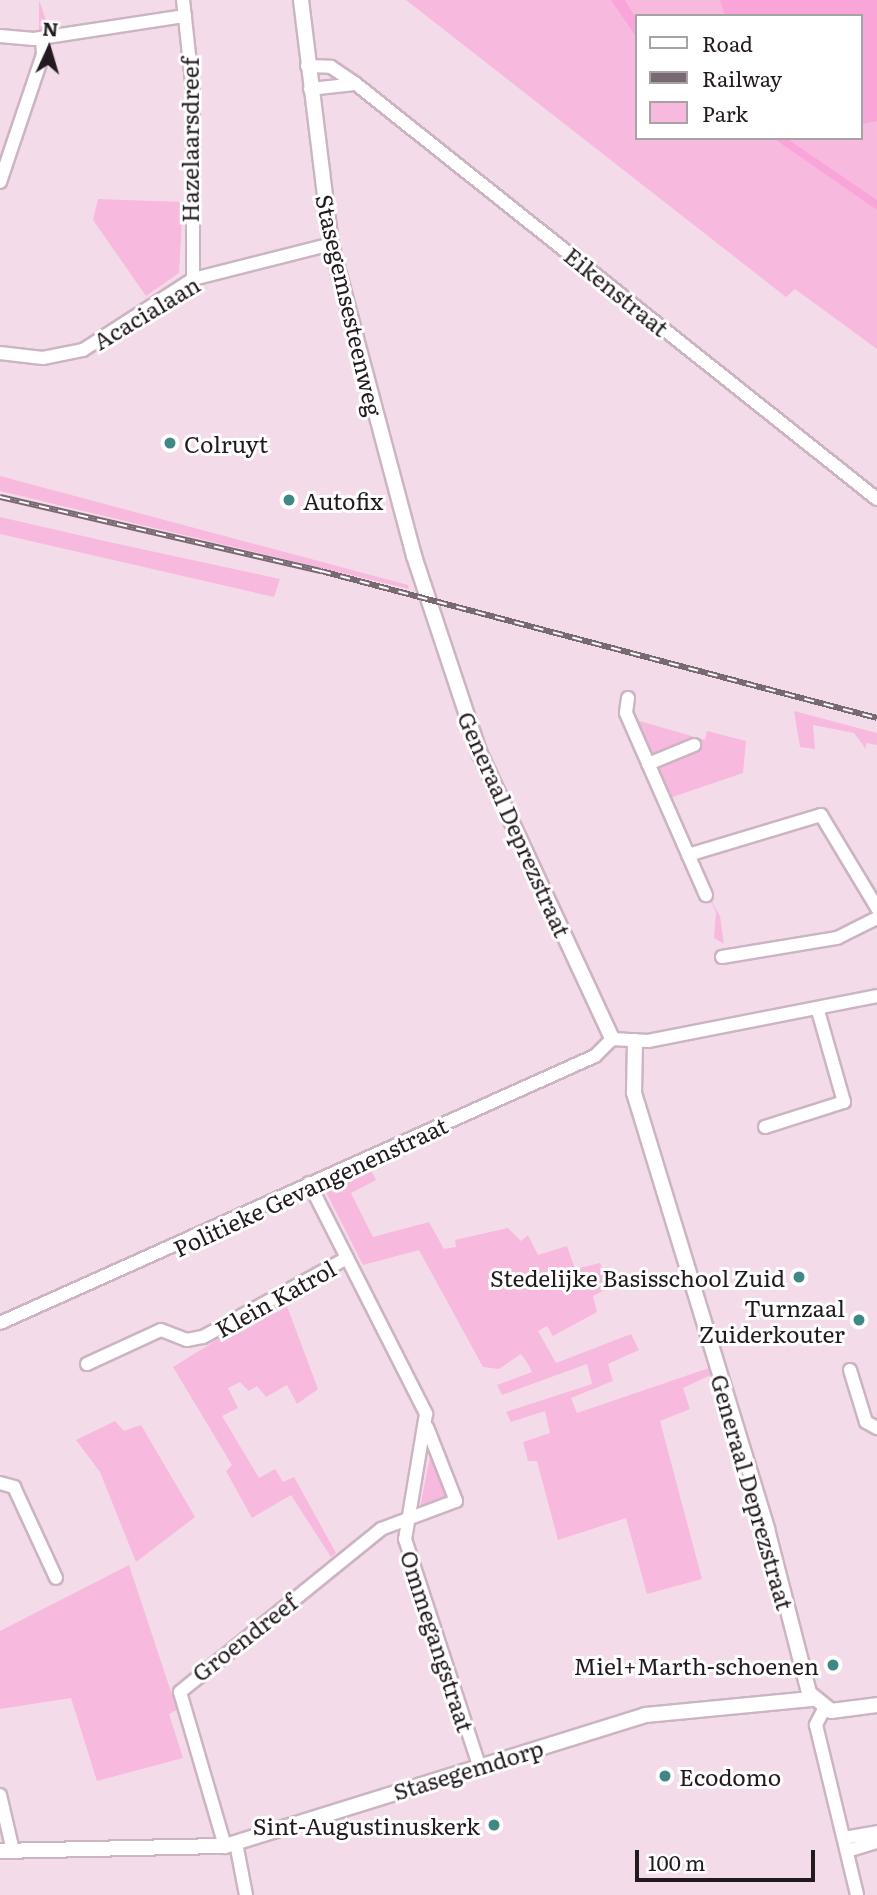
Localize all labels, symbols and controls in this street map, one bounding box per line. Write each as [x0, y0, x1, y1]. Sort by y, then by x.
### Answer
north arrow [14, 14, 84, 84]
text: N [42, 14, 59, 43]
legend [636, 14, 863, 140]
text: Road [702, 27, 753, 58]
street label: Hazelaarsdreef [175, 57, 203, 223]
text: Railway [702, 62, 782, 93]
text: Park [702, 97, 748, 128]
street label: Stasegemsesteenweg [311, 191, 389, 419]
street label: Eikenstraat [559, 241, 675, 341]
street label: Acacialaan [88, 269, 204, 355]
place label: Colruyt [184, 429, 268, 457]
marker: Colruyt [162, 435, 178, 451]
place label: Autofix [303, 486, 383, 514]
marker: Autofix [281, 492, 297, 508]
street label: Generaal Deprezstraat [453, 707, 577, 941]
street label: Politieke Gevangenenstraat [169, 1110, 451, 1262]
street label: Klein Katrol [210, 1254, 340, 1342]
place label: Stedelijke Basisschool Zuid [490, 1263, 785, 1291]
marker: Stedelijke Basisschool Zuid [791, 1269, 807, 1285]
place label: Turnzaal Zuiderkouter [699, 1293, 845, 1347]
marker: Turnzaal Zuiderkouter [851, 1312, 867, 1328]
street label: Generaal Deprezstraat [706, 1371, 800, 1613]
street label: Ommegangstraat [396, 1547, 480, 1735]
street label: Groendreef [186, 1587, 302, 1687]
place label: Miel+Marth-schoenen [573, 1651, 819, 1679]
marker: Miel+Marth-schoenen [825, 1657, 841, 1673]
street label: Stasegemdorp [390, 1733, 546, 1805]
place label: Ecodomo [679, 1762, 781, 1790]
marker: Ecodomo [657, 1768, 673, 1784]
place label: Sint-Augustinuskerk [253, 1811, 480, 1839]
marker: Sint-Augustinuskerk [486, 1817, 502, 1833]
scale bar [639, 1836, 819, 1880]
text: 100 m [648, 1846, 705, 1877]

